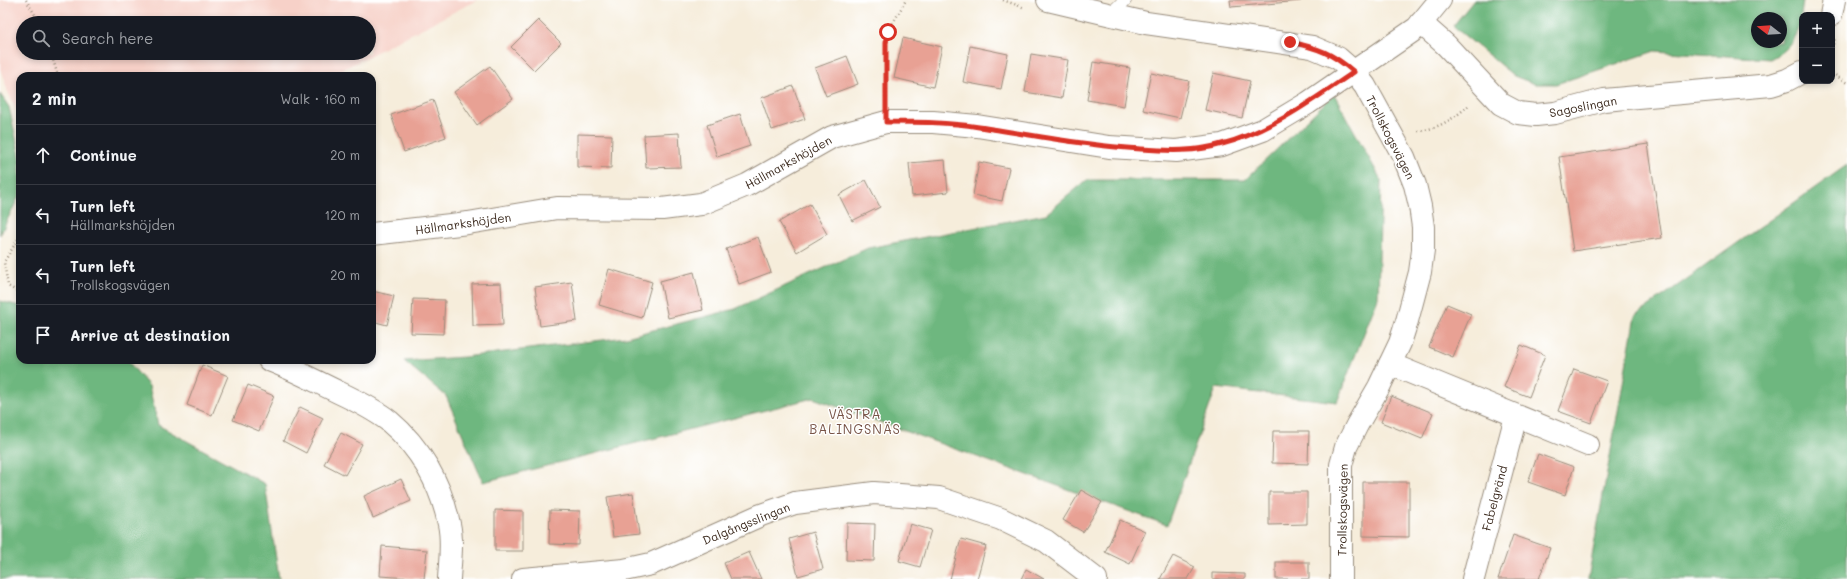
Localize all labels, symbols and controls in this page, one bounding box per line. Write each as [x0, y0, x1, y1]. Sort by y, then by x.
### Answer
north arrow [1751, 12, 1787, 48]
map controls [1799, 12, 1835, 84]
button: + [1799, 12, 1835, 48]
search box [16, 16, 376, 60]
route start [879, 23, 897, 41]
icon: search [30, 27, 52, 49]
text: Search here [62, 28, 153, 48]
route end [1281, 33, 1299, 51]
button: − [1799, 48, 1835, 84]
text: 2 min [32, 87, 77, 109]
text: Walk · 160 m [280, 90, 360, 107]
street label: Trollskogsvägen [1363, 92, 1419, 182]
street label: Sagoslingan [1548, 92, 1618, 120]
street label: Hällmarkshöjden [742, 132, 834, 192]
icon: ahead [32, 144, 54, 166]
text: Continue [70, 145, 137, 165]
text: 20 m [330, 146, 360, 163]
text: Turn left [70, 196, 135, 216]
icon: left [32, 204, 54, 226]
text: 120 m [324, 206, 360, 223]
street label: Hällmarkshöjden [414, 208, 512, 238]
text: Hällmarkshöjden [70, 216, 175, 233]
text: Turn left [70, 256, 135, 276]
icon: left [32, 264, 54, 286]
text: 20 m [330, 266, 360, 283]
text: Trollskogsvägen [70, 276, 170, 293]
icon: arrive [32, 324, 54, 346]
text: Arrive at destination [70, 325, 230, 345]
district label: VÄSTRA BALINGSNÄS [809, 405, 901, 437]
street label: Fabelgränd [1478, 463, 1510, 532]
street label: Trollskogsvägen [1333, 464, 1351, 556]
street label: Dalgångsslingan [700, 498, 792, 548]

